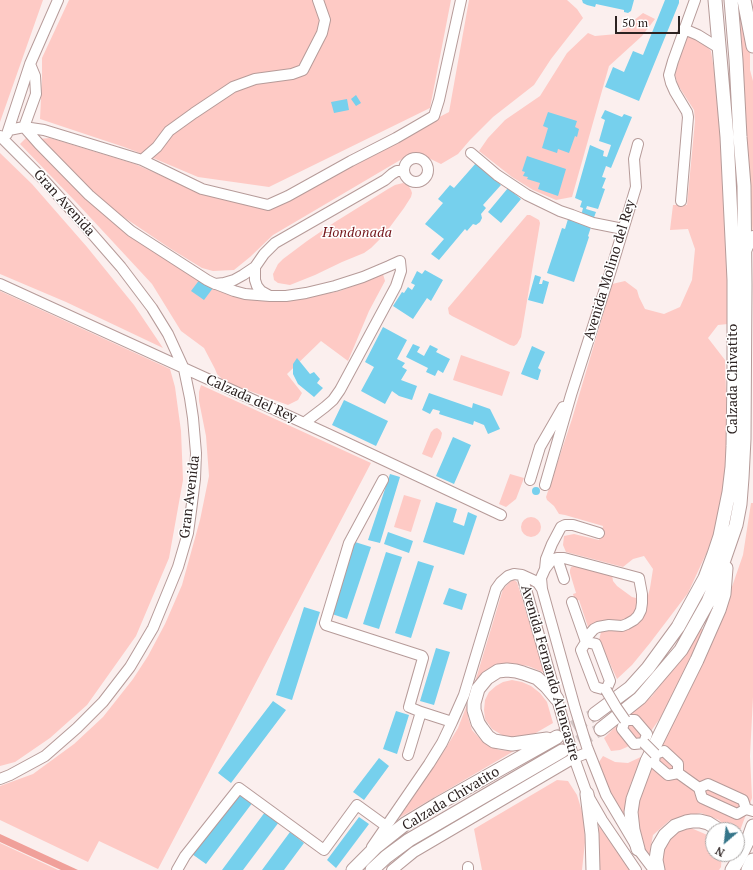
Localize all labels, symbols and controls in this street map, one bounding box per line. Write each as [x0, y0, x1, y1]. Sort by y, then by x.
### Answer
scale bar [617, 8, 682, 34]
text: 50 m [622, 15, 648, 30]
street label: Gran Avenida [30, 166, 98, 240]
street label: Avenida Molino del Rey [581, 198, 639, 342]
park label: Hondonada [322, 225, 392, 241]
street label: Calzada Chivatito [725, 324, 741, 434]
street label: Calzada del Rey [203, 372, 299, 426]
street label: Gran Avenida [177, 454, 203, 540]
street label: Avenida Fernando Alencastre [517, 583, 583, 763]
street label: Calzada Chivatito [399, 763, 503, 835]
north arrow [705, 822, 745, 862]
text: N [713, 844, 727, 860]

